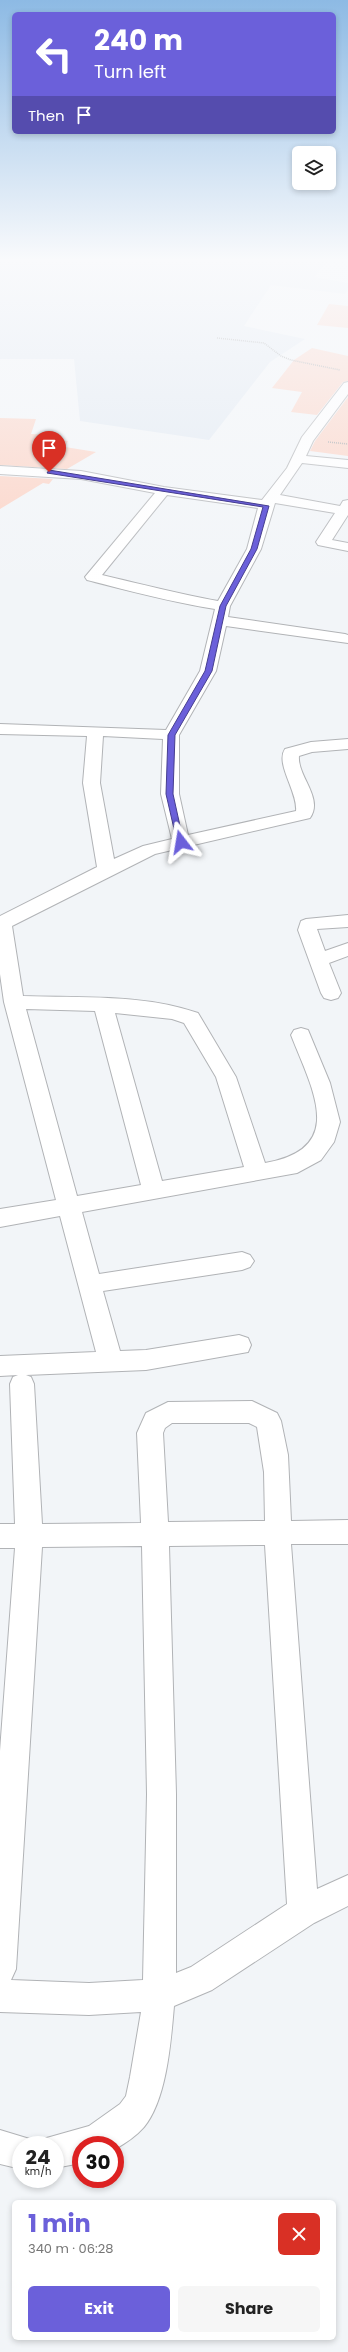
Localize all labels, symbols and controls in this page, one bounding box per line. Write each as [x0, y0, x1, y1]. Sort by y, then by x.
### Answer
text: 240 m [94, 21, 183, 60]
icon: left [28, 28, 80, 80]
text: Turn left [94, 59, 166, 84]
icon: arrive [73, 104, 95, 126]
text: Then [28, 105, 65, 126]
map controls [292, 146, 336, 190]
button: layers [292, 146, 336, 190]
pin [32, 431, 66, 472]
icon: arrive [38, 437, 60, 459]
position arrow [160, 821, 202, 863]
speed limit sign: 30 [72, 2136, 124, 2188]
text: 24 [26, 2143, 50, 2171]
text: km/h [25, 2164, 51, 2179]
text: 1 min [28, 2207, 91, 2240]
button: close [278, 2213, 320, 2255]
text: 340 m · 06:28 [28, 2239, 113, 2258]
button: Exit [28, 2286, 170, 2332]
button: Share [178, 2286, 320, 2332]

